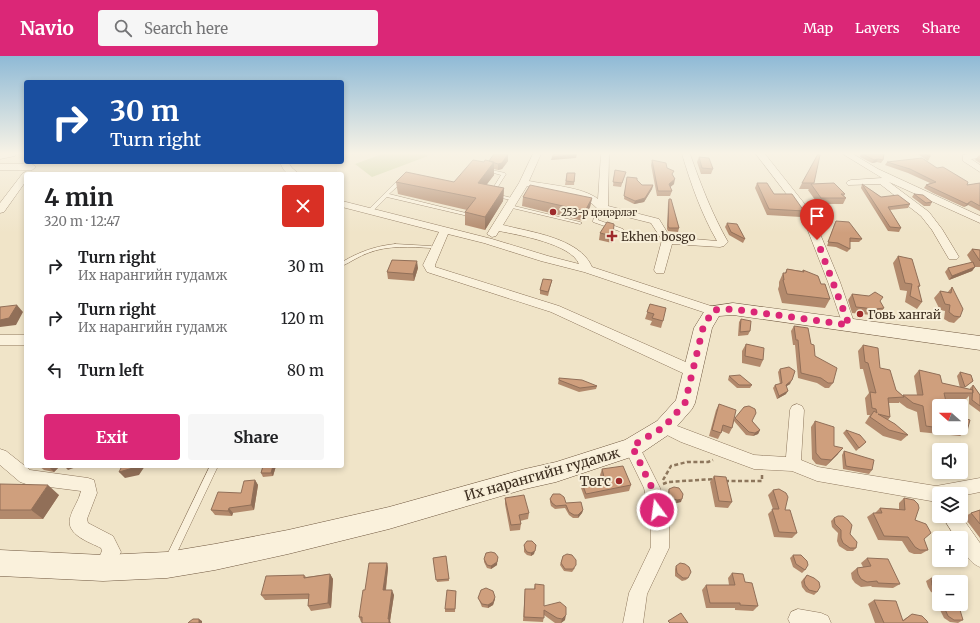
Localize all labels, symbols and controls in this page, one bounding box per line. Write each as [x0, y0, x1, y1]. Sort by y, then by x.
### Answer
search box [98, 10, 378, 46]
text: Navio [20, 16, 74, 40]
icon: search [112, 17, 134, 39]
text: Search here [144, 19, 228, 38]
text: Map [803, 19, 833, 37]
text: Layers [855, 19, 900, 37]
text: Share [922, 19, 960, 37]
text: 30 m [110, 93, 179, 129]
icon: right [44, 96, 96, 148]
text: Turn right [110, 128, 201, 151]
text: 4 min [44, 182, 114, 213]
button: close [282, 185, 324, 227]
pin [800, 199, 834, 240]
icon: arrive [806, 205, 828, 227]
place label: 253-р цэцэрлэг [561, 206, 637, 219]
marker: 253-р цэцэрлэг [548, 207, 558, 217]
text: 320 m · 12:47 [44, 213, 120, 230]
place label: Ekhen bosgo [621, 229, 695, 244]
marker: Ekhen bosgo [606, 230, 618, 242]
text: Turn right [78, 248, 156, 267]
icon: right [44, 255, 66, 277]
text: 30 m [287, 257, 324, 276]
text: Их нарангийн гудамж [78, 267, 227, 284]
text: Turn right [78, 300, 156, 319]
icon: right [44, 307, 66, 329]
place label: Говь хангай [868, 307, 941, 322]
text: 120 m [281, 309, 324, 328]
marker: Говь хангай [855, 309, 865, 319]
text: Их нарангийн гудамж [78, 319, 227, 336]
icon: left [44, 359, 66, 381]
text: Turn left [78, 361, 144, 380]
text: 80 m [287, 361, 324, 380]
north arrow [932, 399, 968, 435]
map controls [932, 399, 968, 611]
button: Exit [44, 414, 180, 460]
button: Share [188, 414, 324, 460]
street label: Их нарангийн гудамж [462, 443, 622, 505]
button: sound [932, 443, 968, 479]
place label: Төгс [579, 472, 611, 490]
marker: Төгс [614, 476, 624, 486]
button: layers [932, 487, 968, 523]
position arrow [636, 489, 678, 531]
button: + [932, 531, 968, 567]
button: − [932, 575, 968, 611]

